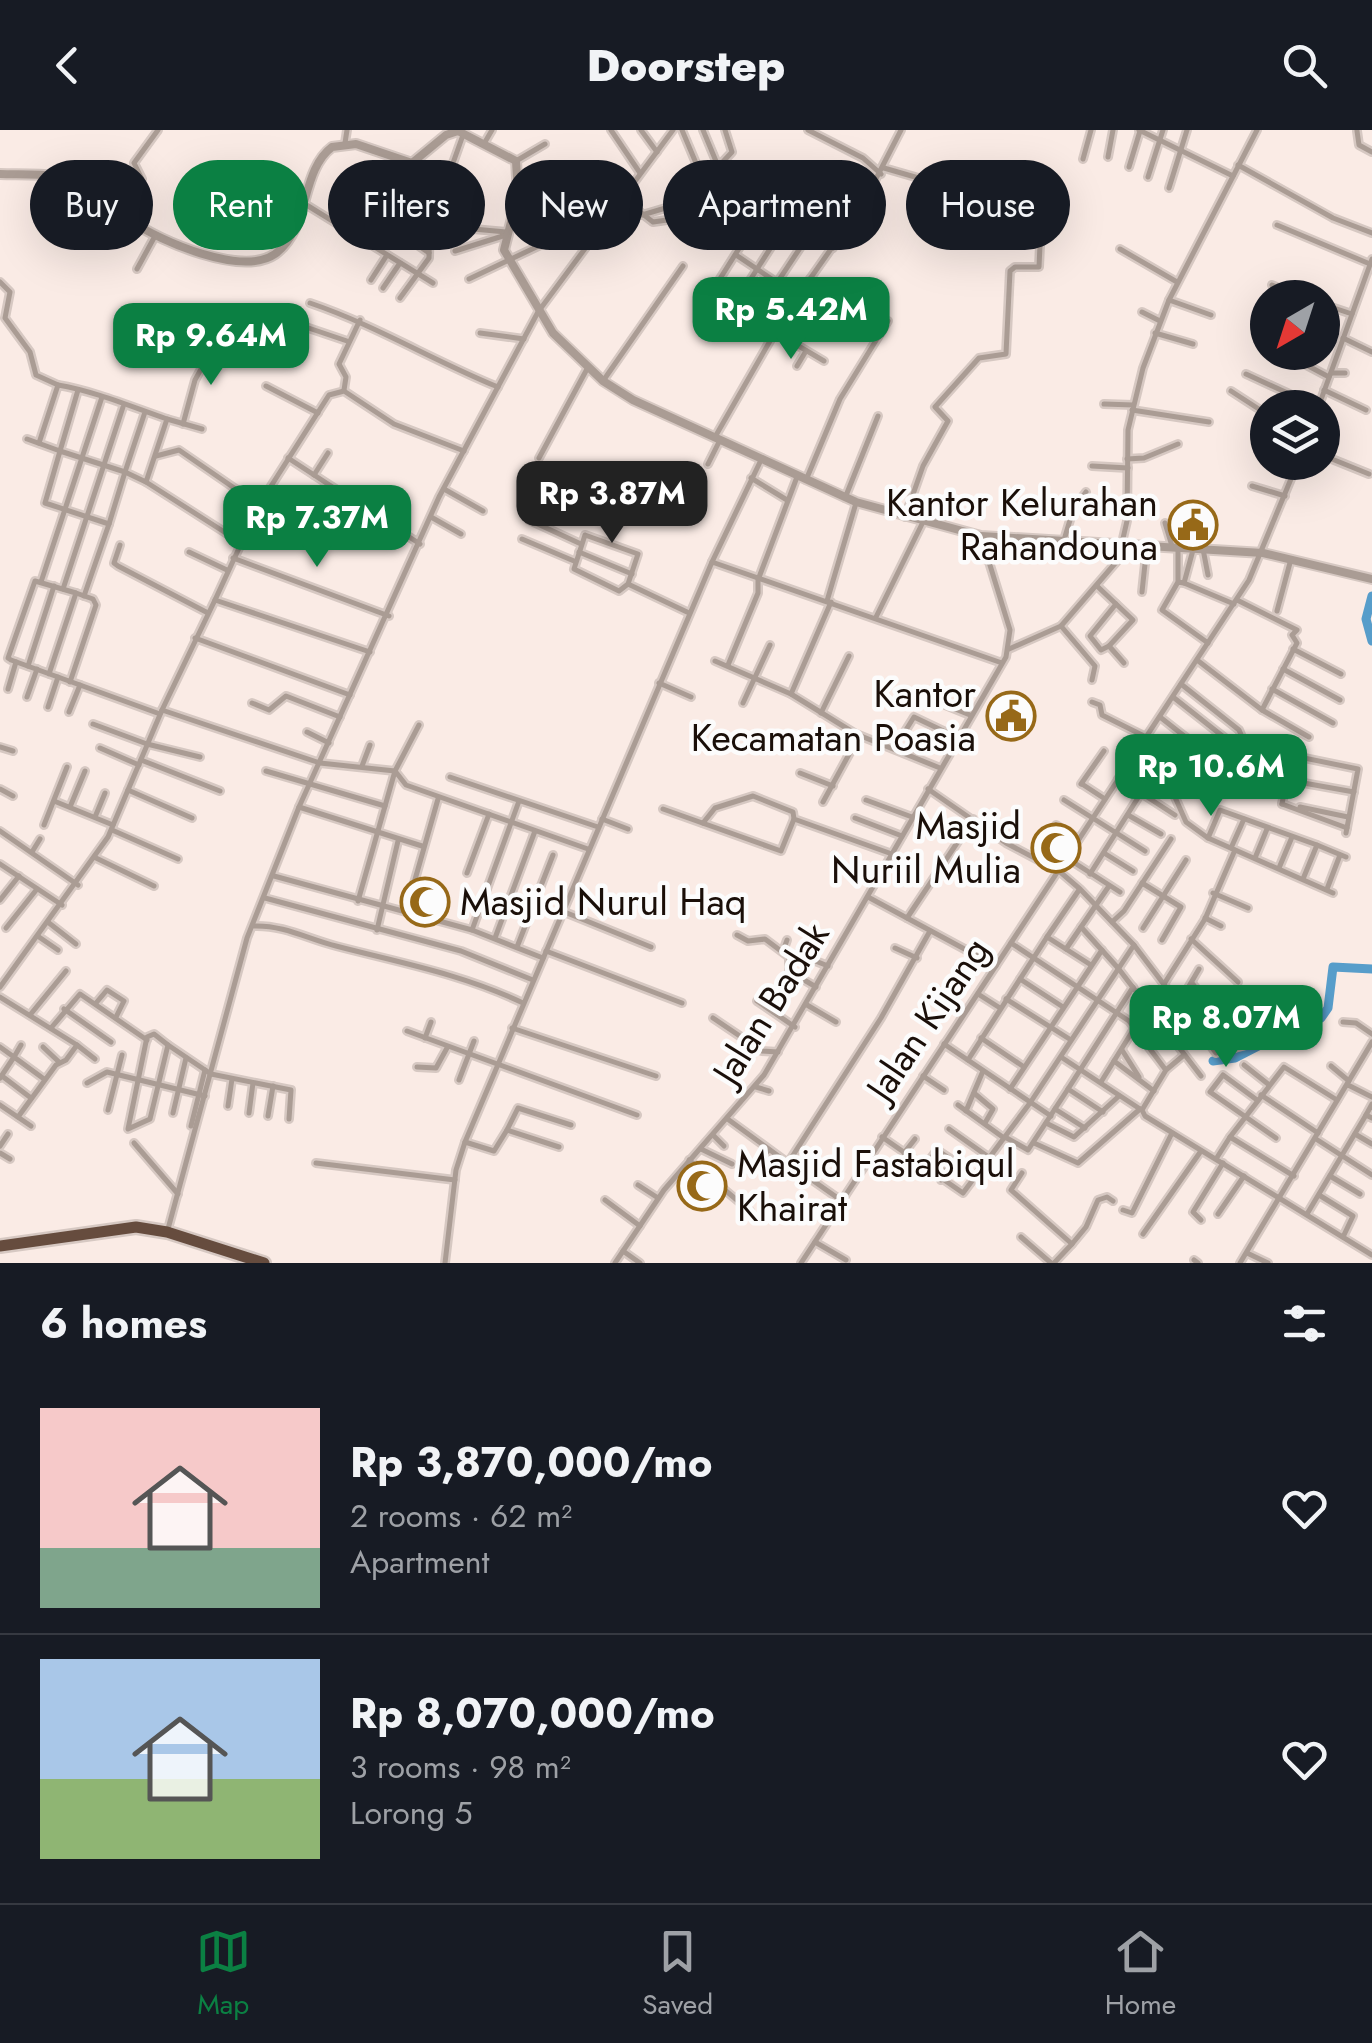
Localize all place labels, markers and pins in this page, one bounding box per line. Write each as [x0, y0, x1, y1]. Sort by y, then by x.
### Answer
pin: Rp 5.42M [688, 277, 894, 362]
pin: Rp 9.64M [108, 303, 314, 388]
pin: Rp 3.87M [509, 461, 715, 546]
place label: Kantor Kelurahan Rahandouna [886, 475, 1158, 574]
pin: Rp 7.37M [214, 485, 420, 570]
public building icon: Kantor Kelurahan Rahandouna [1167, 499, 1219, 551]
place label: Kantor Kecamatan Poasia [691, 666, 976, 765]
public building icon: Kantor Kecamatan Poasia [985, 690, 1037, 742]
pin: Rp 10.6M [1108, 734, 1314, 819]
place label: Masjid Nuriil Mulia [831, 798, 1021, 897]
mosque icon: Masjid Nuriil Mulia [1030, 822, 1082, 874]
place label: Masjid Nurul Haq [460, 874, 746, 929]
mosque icon: Masjid Nurul Haq [399, 876, 451, 928]
pin: Rp 8.07M [1123, 985, 1329, 1070]
place label: Masjid Fastabiqul Khairat [737, 1136, 1015, 1235]
mosque icon: Masjid Fastabiqul Khairat [676, 1160, 728, 1212]

